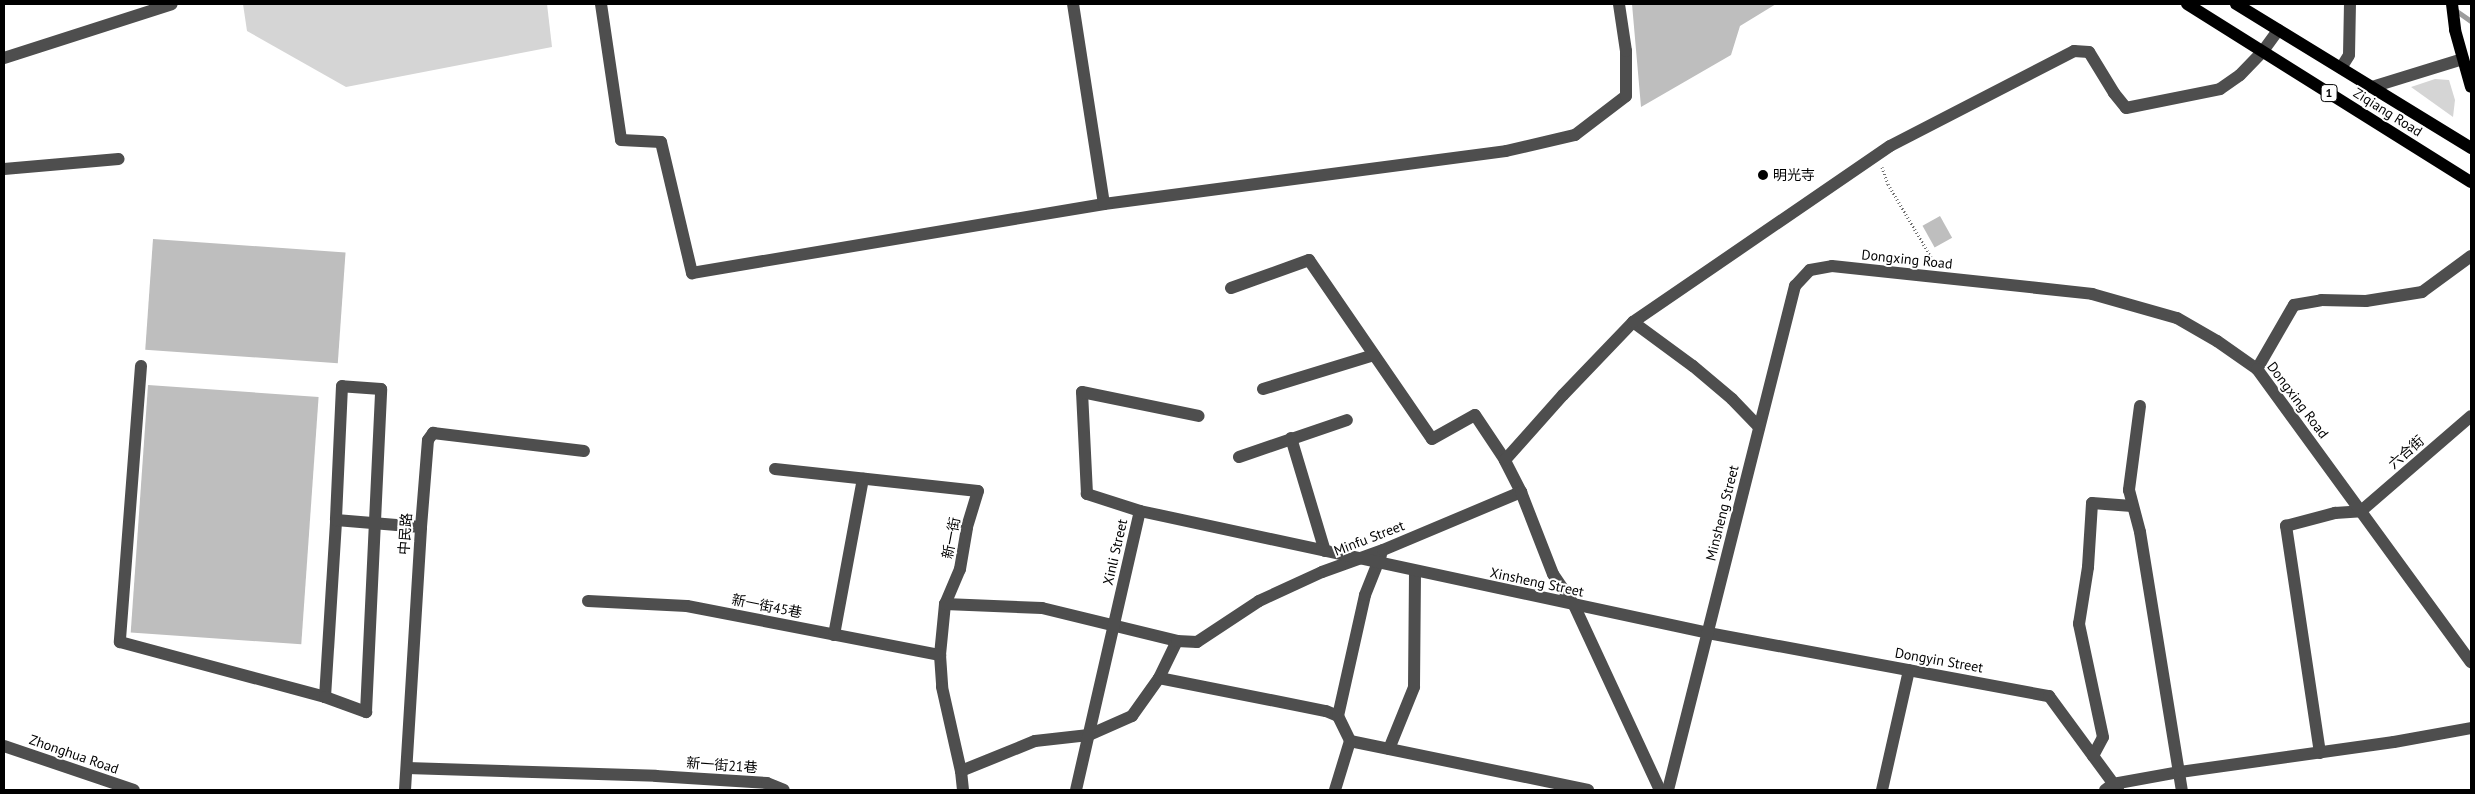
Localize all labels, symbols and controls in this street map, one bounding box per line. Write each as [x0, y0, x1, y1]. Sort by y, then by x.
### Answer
road number: 1 [2320, 84, 2338, 102]
street label: Ziqiang Road [2350, 84, 2426, 140]
place label: 明光寺 [1773, 167, 1815, 183]
marker: 明光寺 [1757, 169, 1769, 181]
street label: Dongxing Road [1861, 246, 1953, 272]
street label: Dongxing Road [2264, 358, 2332, 442]
street label: 六合街 [2385, 432, 2427, 472]
street label: Minsheng Street [1702, 464, 1742, 562]
street label: 中民路 [395, 512, 415, 556]
street label: 新一街 [939, 516, 963, 560]
street label: Xinli Street [1099, 517, 1131, 587]
street label: Minfu Street [1331, 517, 1407, 559]
street label: Xinsheng Street [1489, 564, 1585, 600]
street label: 新一街45巷 [730, 591, 804, 621]
street label: Dongyin Street [1894, 644, 1984, 676]
street label: Zhonghua Road [27, 731, 121, 777]
street label: 新一街21巷 [686, 754, 758, 776]

